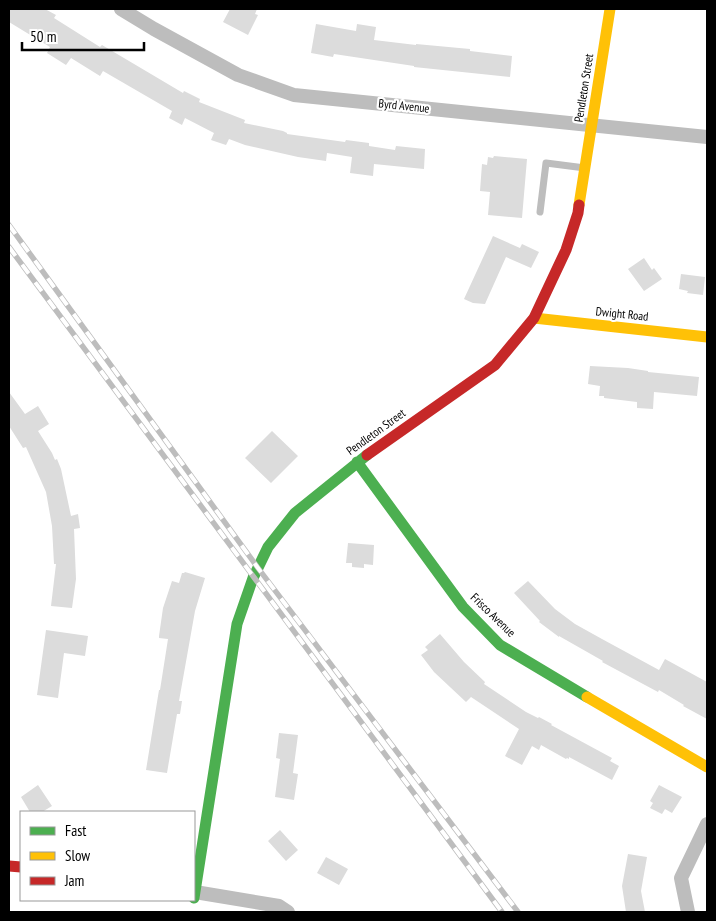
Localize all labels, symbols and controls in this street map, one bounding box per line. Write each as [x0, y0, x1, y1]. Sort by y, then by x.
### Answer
scale bar [22, 20, 145, 52]
text: 50 m [30, 27, 56, 46]
street label: Pendleton Street [571, 52, 596, 123]
street label: Byrd Avenue [378, 95, 430, 116]
street label: Dwight Road [595, 303, 649, 324]
street label: Pendleton Street [343, 405, 409, 458]
street label: Frisco Avenue [468, 590, 519, 640]
legend [20, 811, 195, 901]
text: Fast [65, 821, 86, 840]
text: Slow [65, 846, 90, 865]
text: Jam [64, 871, 84, 890]

